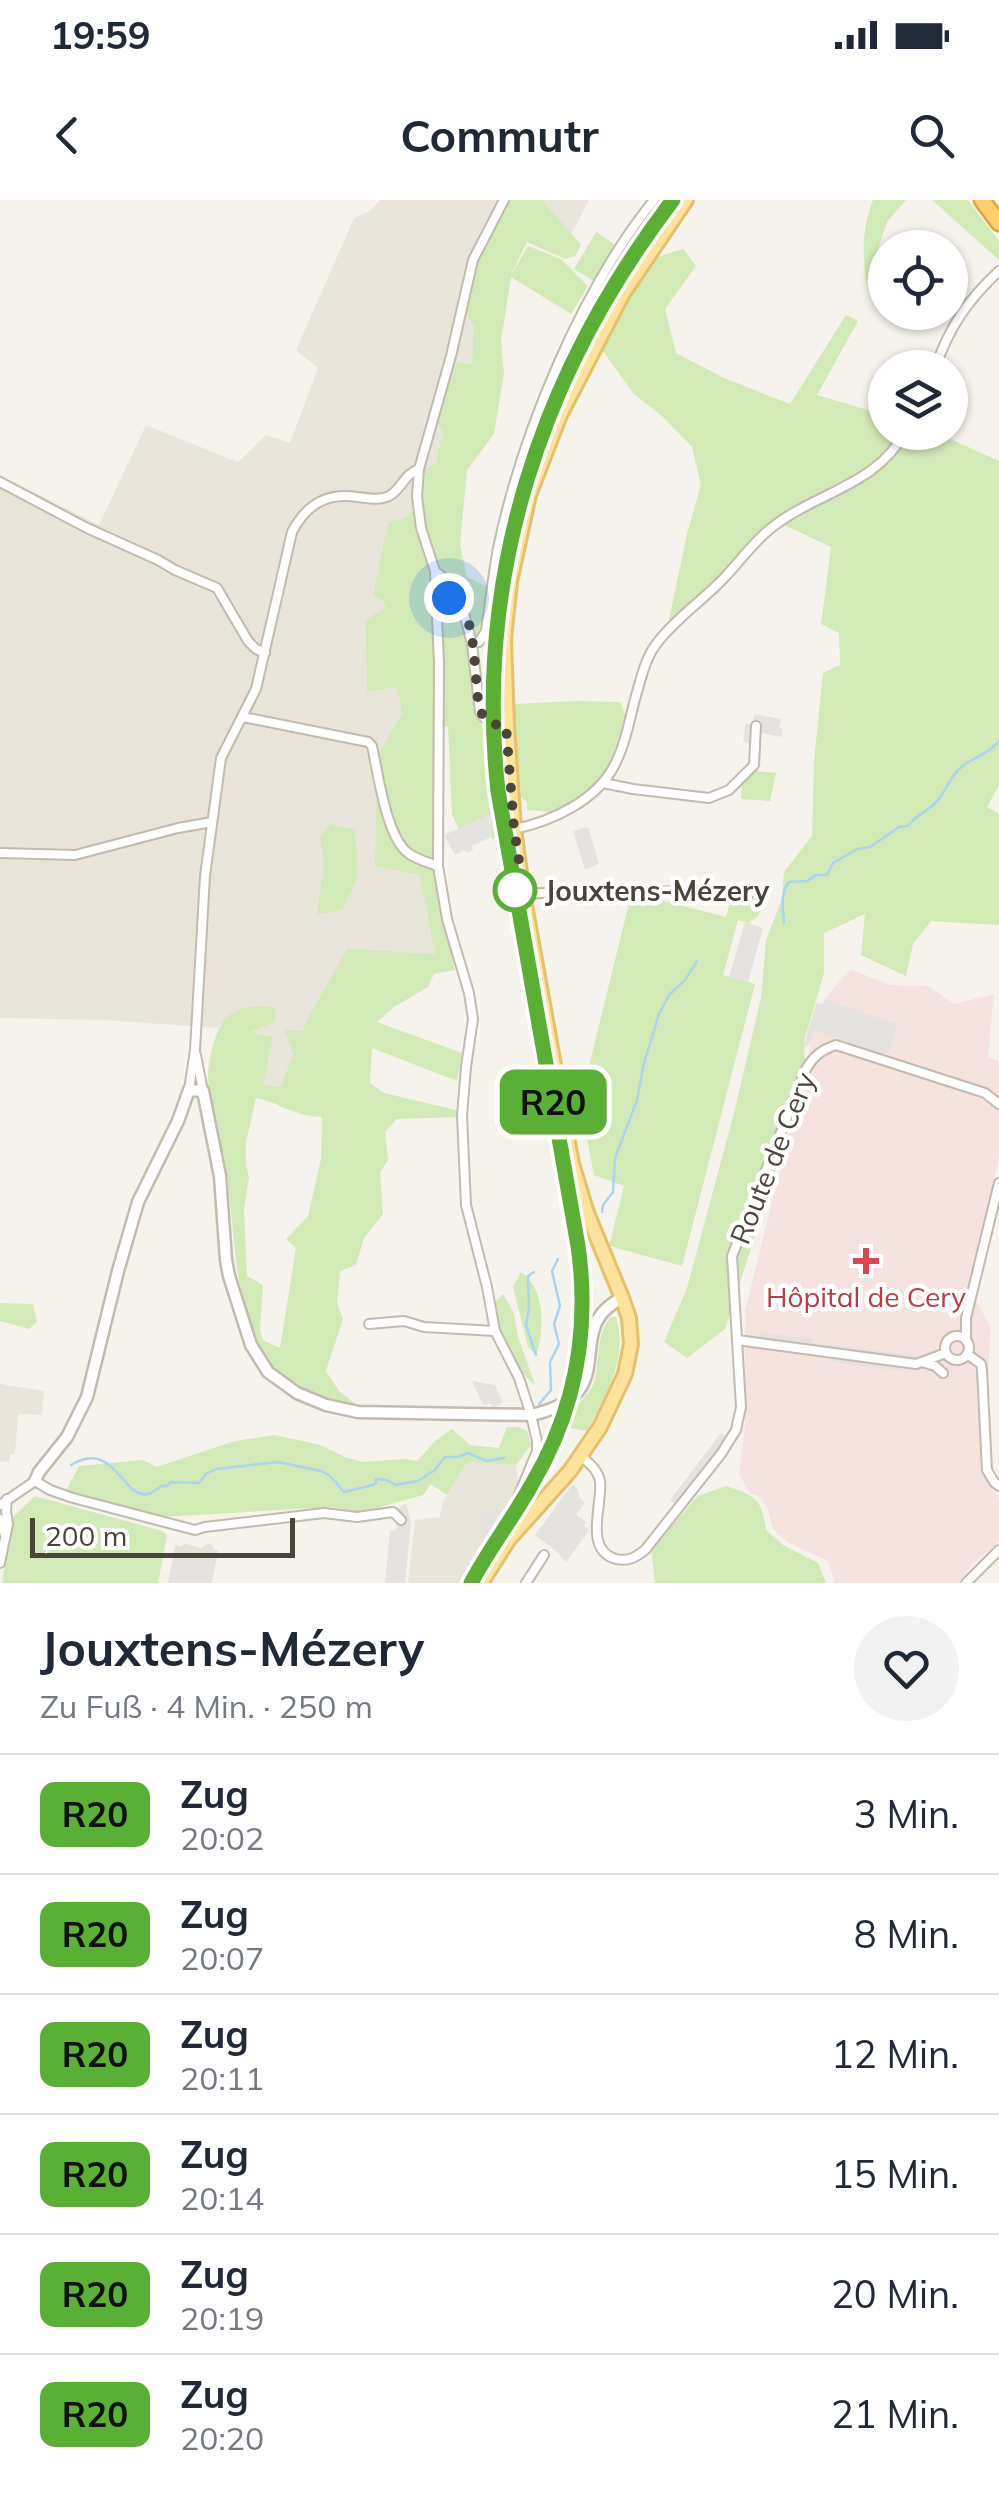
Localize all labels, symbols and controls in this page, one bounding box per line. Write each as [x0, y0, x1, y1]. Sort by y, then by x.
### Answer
text: 19:59 [50, 11, 151, 59]
text: Commutr [400, 107, 599, 163]
icon: back [40, 108, 95, 163]
icon: search [904, 108, 959, 163]
map controls [868, 230, 968, 450]
button: locate [868, 230, 968, 330]
button: layers [868, 350, 968, 450]
your location [424, 573, 474, 623]
marker: Jouxtens-Mézery [494, 869, 536, 911]
place label: Jouxtens-Mézery [545, 873, 770, 908]
street label: Route de Cery [722, 1067, 822, 1249]
line badge: R20 [496, 1070, 610, 1134]
text: R20 [520, 1080, 586, 1124]
marker: Hôpital de Cery [853, 1248, 879, 1274]
place label: Hôpital de Cery [766, 1279, 966, 1314]
scale bar [30, 1513, 295, 1558]
text: 200 m [45, 1518, 127, 1553]
button: heart [854, 1616, 959, 1721]
text: Jouxtens-Mézery [40, 1618, 424, 1678]
text: Zu Fuß · 4 Min. · 250 m [40, 1686, 373, 1726]
text: Zug [180, 1770, 249, 1818]
text: 3 Min. [854, 1790, 959, 1838]
text: R20 [62, 1792, 128, 1836]
text: 20:02 [180, 1818, 264, 1858]
text: Zug [180, 1890, 249, 1938]
text: 8 Min. [854, 1910, 959, 1958]
text: R20 [62, 1912, 128, 1956]
text: 20:07 [180, 1938, 264, 1978]
text: Zug [180, 2010, 249, 2058]
text: 12 Min. [831, 2030, 959, 2078]
text: R20 [62, 2032, 128, 2076]
text: 20:11 [180, 2058, 264, 2098]
text: Zug [180, 2130, 249, 2178]
text: 15 Min. [831, 2150, 959, 2198]
text: R20 [62, 2152, 128, 2196]
text: 20:14 [180, 2178, 264, 2218]
text: Zug [180, 2250, 249, 2298]
text: 20 Min. [831, 2270, 959, 2318]
text: R20 [62, 2272, 128, 2316]
text: 20:19 [180, 2298, 264, 2338]
text: Zug [180, 2370, 249, 2418]
text: 21 Min. [831, 2390, 959, 2438]
text: R20 [62, 2392, 128, 2436]
text: 20:20 [180, 2418, 264, 2458]

